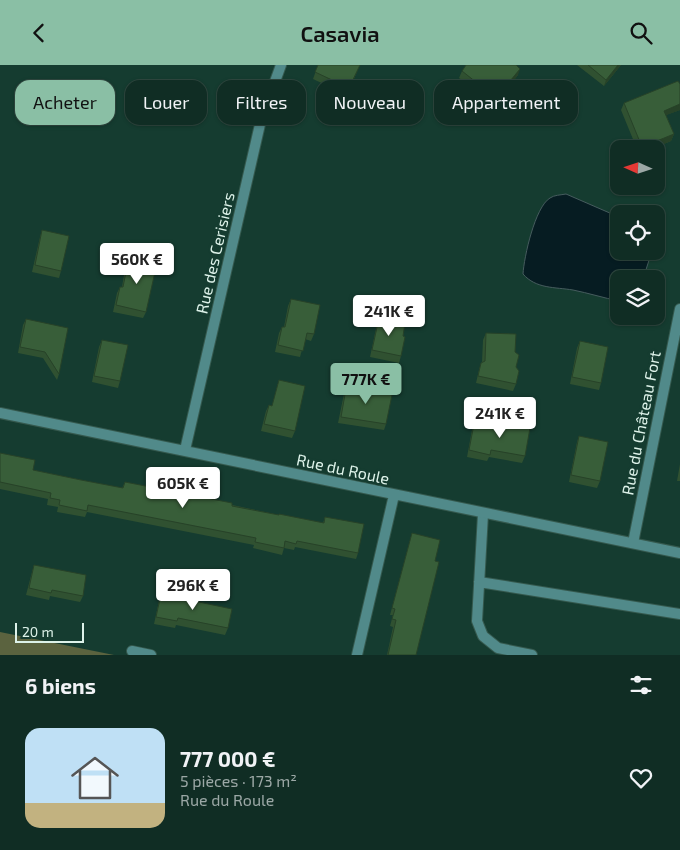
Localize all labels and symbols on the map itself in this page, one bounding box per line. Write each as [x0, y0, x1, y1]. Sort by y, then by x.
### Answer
north arrow [610, 140, 665, 195]
street label: Rue des Cerisiers [191, 190, 238, 315]
pin: 560K € [96, 243, 178, 285]
pin: 241K € [348, 295, 430, 337]
street label: Rue du Château Fort [617, 349, 664, 497]
pin: 777K € [325, 363, 407, 405]
pin: 241K € [459, 397, 541, 439]
street label: Rue du Roule [295, 449, 391, 488]
pin: 605K € [142, 467, 224, 509]
pin: 296K € [152, 569, 234, 611]
scale bar [15, 620, 84, 643]

